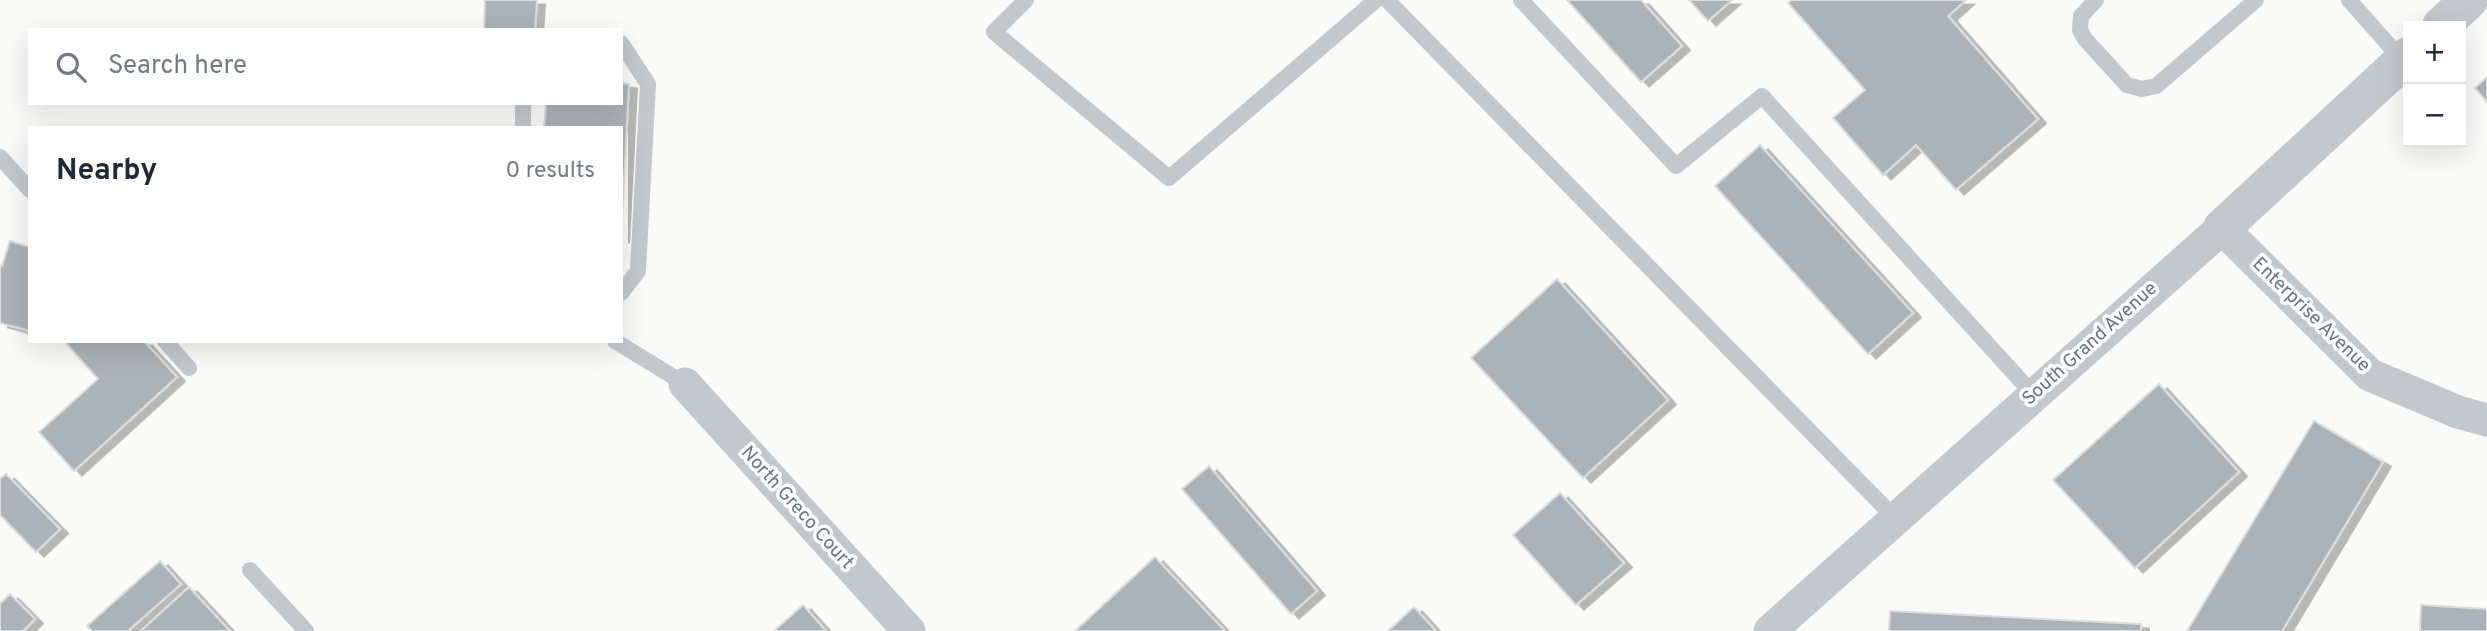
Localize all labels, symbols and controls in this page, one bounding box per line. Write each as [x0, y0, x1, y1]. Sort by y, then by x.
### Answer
map controls [2403, 21, 2466, 147]
button: + [2403, 21, 2466, 84]
search box [28, 28, 623, 105]
icon: search [52, 48, 90, 86]
text: Search here [108, 50, 247, 83]
button: − [2403, 84, 2466, 147]
text: Nearby [56, 153, 157, 190]
text: 0 results [506, 157, 595, 186]
street label: Enterprise Avenue [2247, 252, 2375, 378]
street label: South Grand Avenue [2017, 277, 2163, 411]
street label: North Greco Court [735, 441, 859, 575]

